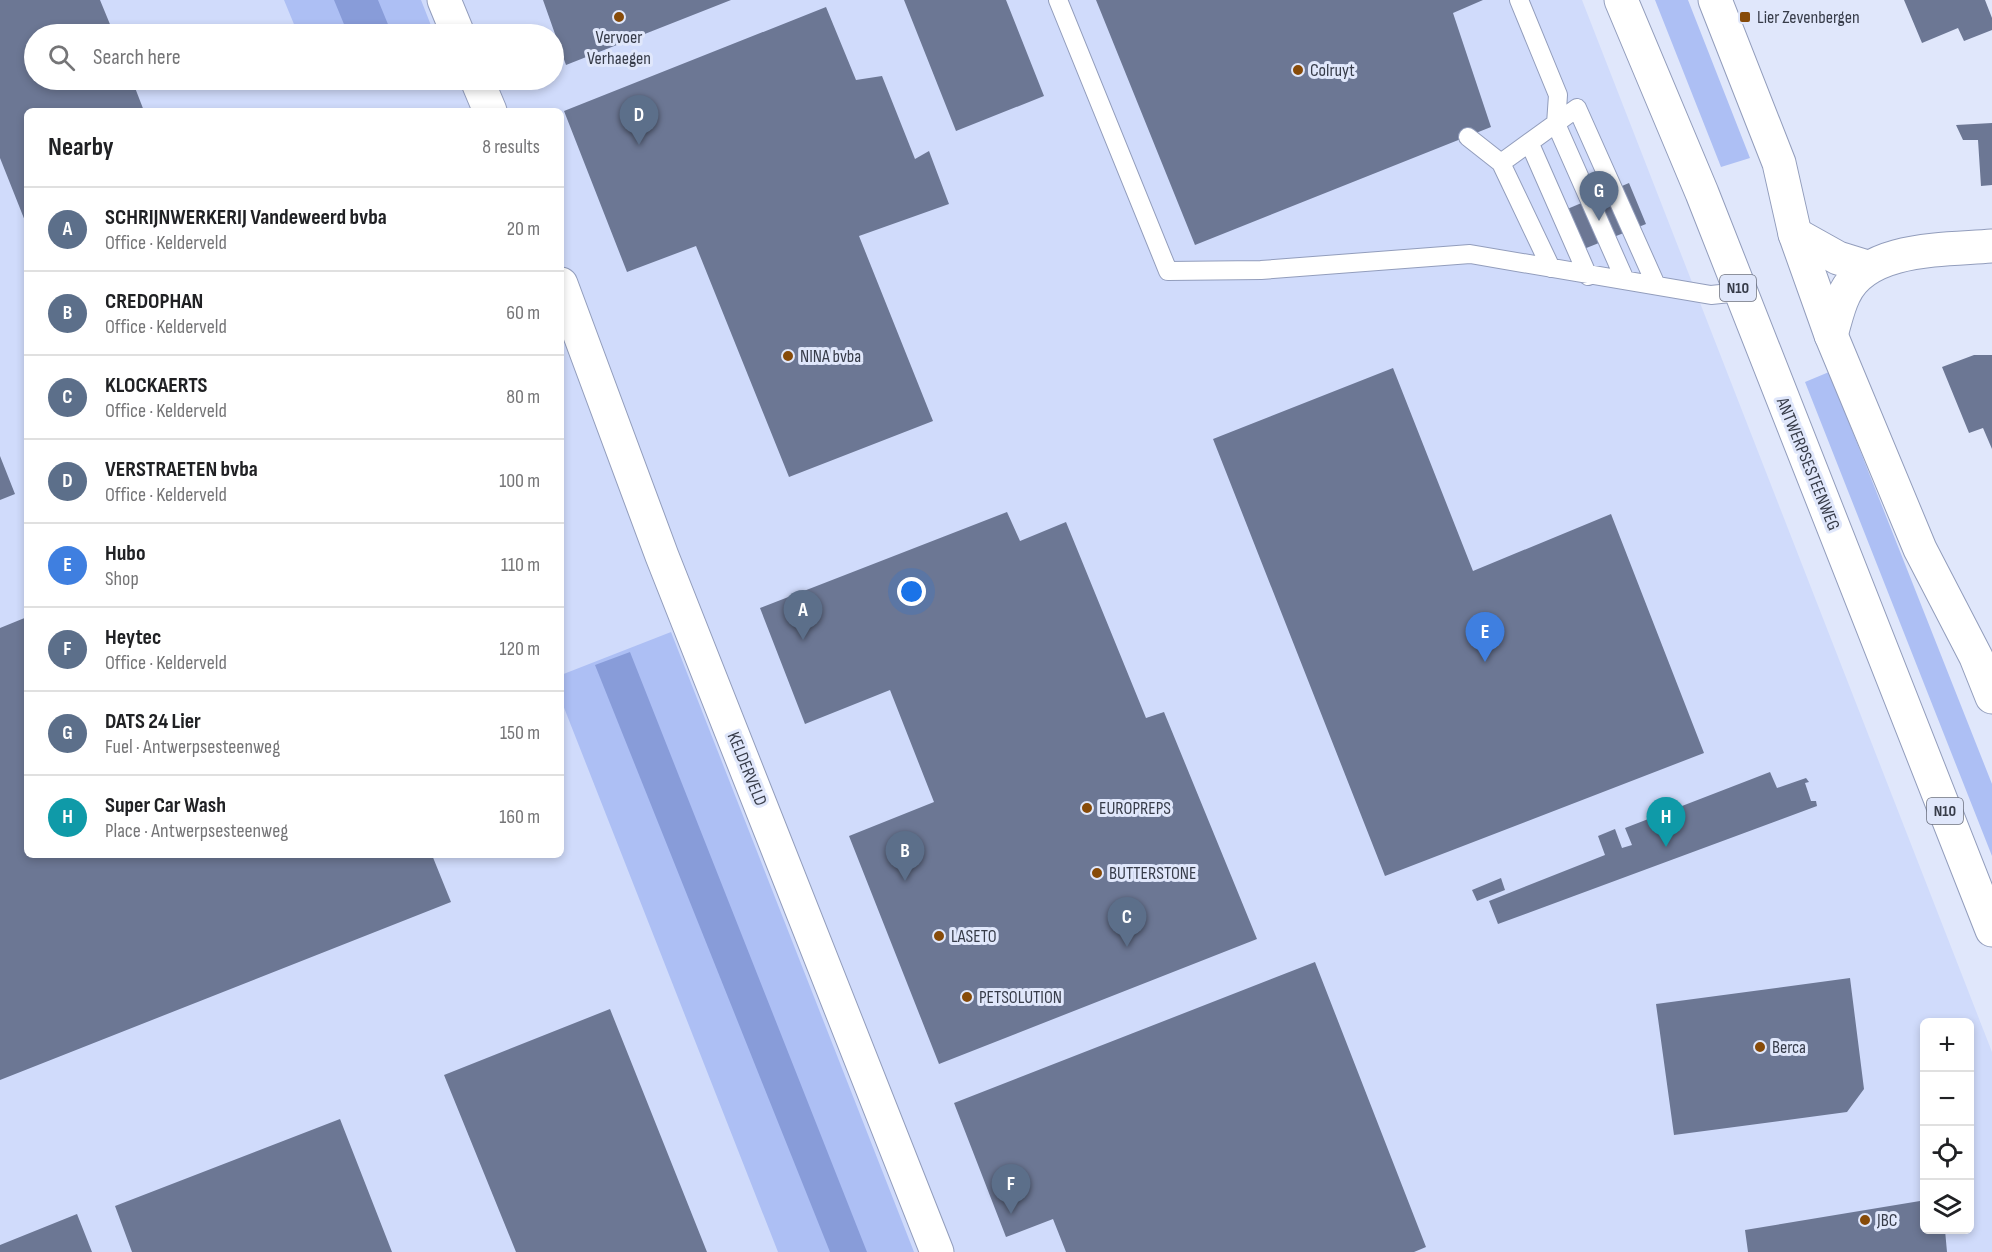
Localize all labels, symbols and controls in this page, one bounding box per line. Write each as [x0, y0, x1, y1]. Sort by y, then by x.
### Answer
place label: Lier Zevenbergen [1757, 7, 1860, 28]
marker: Vervoer Verhaegen [612, 10, 626, 24]
marker: Lier Zevenbergen [1738, 10, 1752, 24]
search box [24, 24, 564, 90]
place label: Vervoer Verhaegen [587, 27, 651, 69]
icon: search [45, 41, 78, 74]
text: Search here [93, 44, 180, 71]
place label: Colruyt [1310, 60, 1355, 81]
marker: Colruyt [1291, 63, 1305, 77]
pin: D [620, 96, 658, 145]
text: Nearby [48, 132, 114, 163]
text: 8 results [482, 135, 540, 159]
pin: G [1580, 172, 1618, 221]
text: SCHRIJNWERKERIJ Vandeweerd bvba [105, 204, 387, 231]
text: A [63, 217, 72, 241]
text: 20 m [507, 217, 540, 241]
text: Office · Kelderveld [105, 231, 227, 255]
road number: N10 [1720, 275, 1756, 301]
text: CREDOPHAN [105, 288, 203, 315]
text: B [63, 301, 72, 325]
text: 60 m [506, 301, 540, 325]
text: Office · Kelderveld [105, 315, 227, 339]
place label: NINA bvba [800, 346, 861, 367]
marker: NINA bvba [781, 349, 795, 363]
text: KLOCKAERTS [105, 372, 208, 399]
text: C [62, 385, 73, 409]
text: 80 m [506, 385, 540, 409]
street label: ANTWERPSESTEENWEG [1771, 394, 1844, 533]
text: Office · Kelderveld [105, 399, 227, 423]
text: VERSTRAETEN bvba [105, 456, 258, 483]
text: D [62, 469, 73, 493]
text: 100 m [499, 469, 540, 493]
text: Office · Kelderveld [105, 483, 227, 507]
text: Hubo [105, 540, 145, 567]
text: E [63, 553, 72, 577]
text: 110 m [501, 553, 540, 577]
text: Shop [105, 567, 139, 591]
your location [897, 577, 926, 606]
pin: A [784, 590, 822, 640]
pin: E [1466, 612, 1504, 662]
text: Heytec [105, 624, 161, 651]
text: F [63, 637, 72, 661]
text: 120 m [500, 637, 540, 661]
text: Office · Kelderveld [105, 651, 227, 675]
text: DATS 24 Lier [105, 708, 201, 735]
text: G [62, 721, 73, 745]
text: 150 m [500, 721, 540, 745]
street label: KELDERVELD [723, 729, 771, 809]
text: Fuel · Antwerpsesteenweg [105, 735, 280, 759]
text: Super Car Wash [105, 792, 226, 819]
place label: EUROPREPS [1099, 798, 1171, 819]
pin: H [1646, 798, 1686, 847]
road number: N10 [1927, 798, 1963, 824]
marker: EUROPREPS [1080, 801, 1094, 815]
text: H [62, 805, 73, 829]
text: 160 m [499, 805, 540, 829]
text: Place · Antwerpsesteenweg [105, 819, 288, 843]
pin: B [886, 832, 924, 881]
place label: BUTTERSTONE [1109, 863, 1196, 884]
marker: BUTTERSTONE [1090, 866, 1104, 880]
pin: C [1108, 898, 1146, 947]
place label: LASETO [951, 926, 997, 947]
marker: LASETO [932, 929, 946, 943]
place label: PETSOLUTION [979, 987, 1062, 1008]
marker: PETSOLUTION [960, 990, 974, 1004]
map controls [1920, 1018, 1974, 1234]
button: + [1920, 1018, 1974, 1072]
place label: Berca [1772, 1037, 1806, 1058]
marker: Berca [1753, 1040, 1767, 1054]
button: − [1920, 1072, 1974, 1126]
button: locate [1920, 1126, 1974, 1180]
pin: F [992, 1164, 1030, 1214]
button: layers [1920, 1180, 1974, 1234]
place label: JBC [1876, 1210, 1897, 1231]
marker: JBC [1858, 1213, 1872, 1227]

